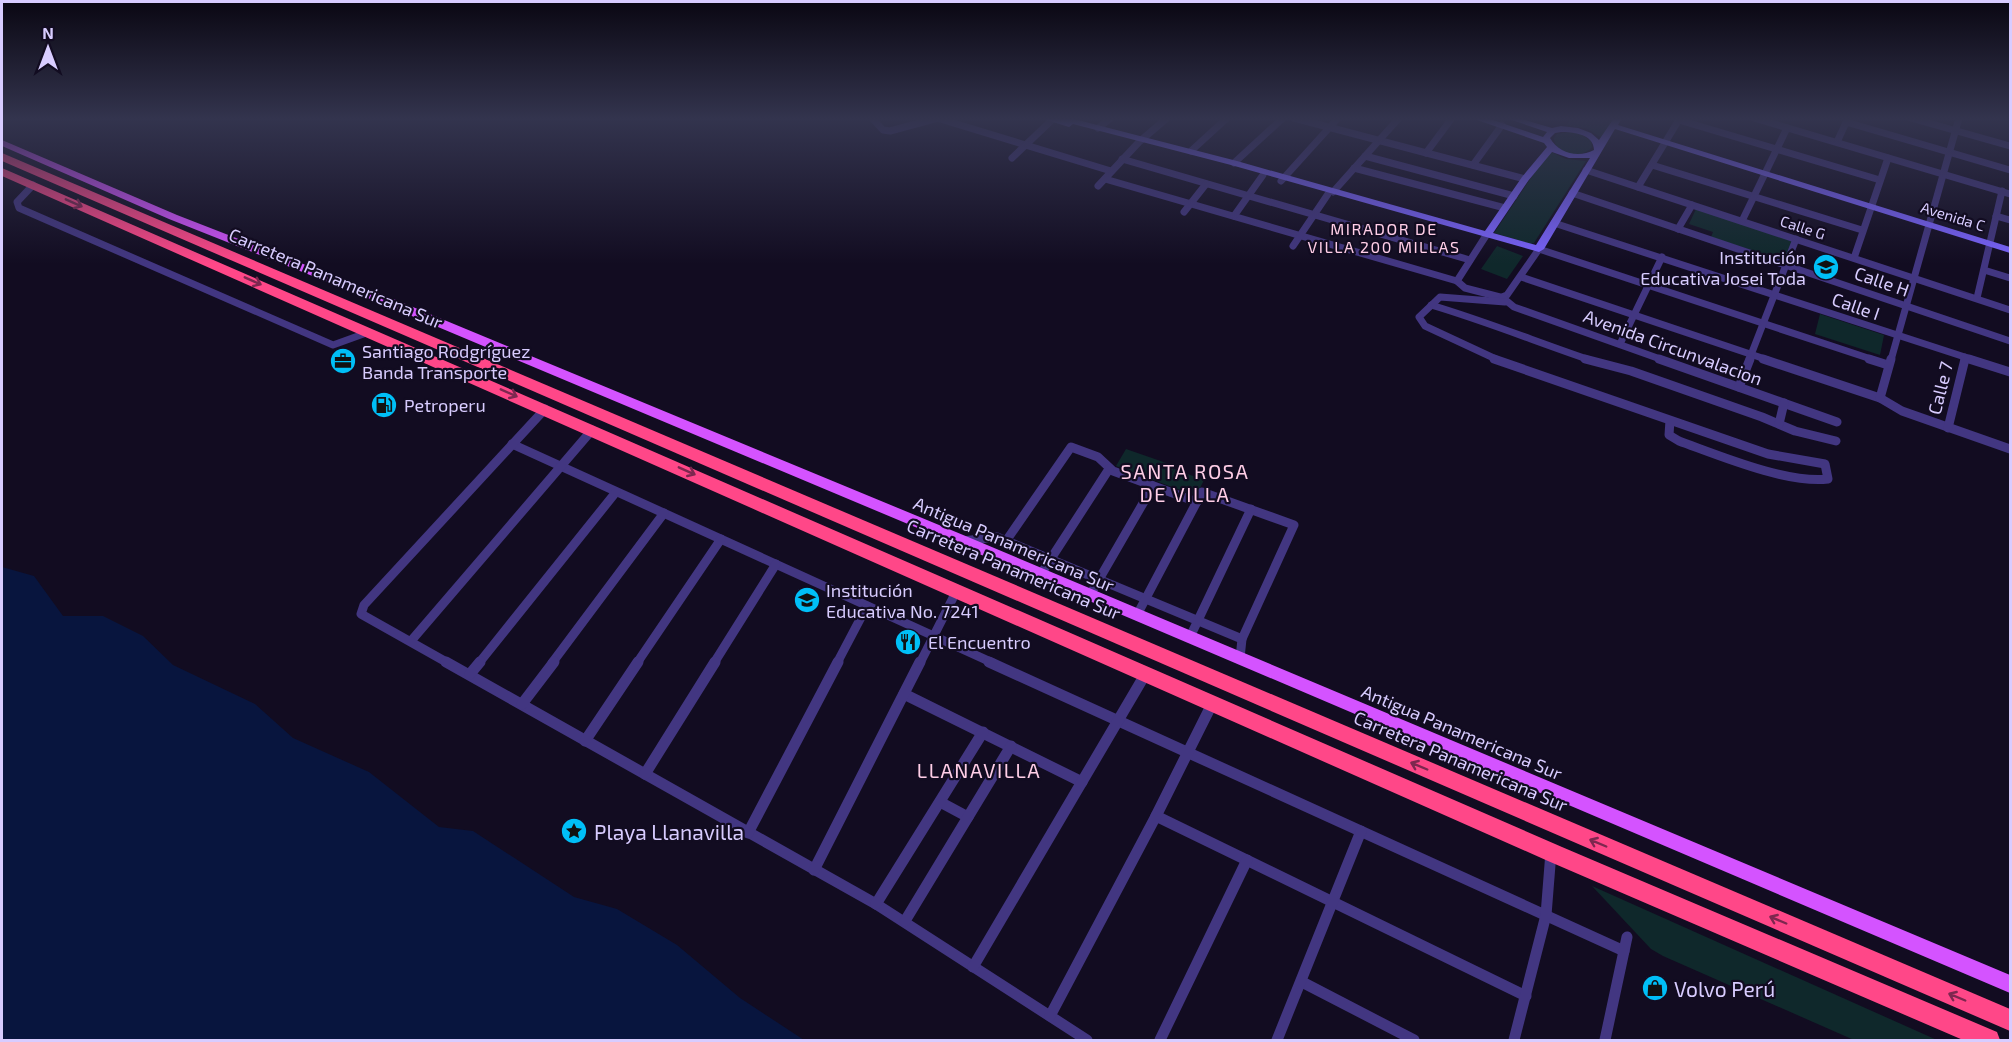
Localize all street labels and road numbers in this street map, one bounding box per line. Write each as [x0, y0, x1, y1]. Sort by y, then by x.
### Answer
street label: Avenida C [1919, 198, 1988, 234]
street label: Calle G [1778, 211, 1828, 243]
street label: Carretera Panamericana Sur [226, 223, 446, 333]
street label: Calle H [1852, 261, 1912, 301]
street label: Calle I [1829, 288, 1883, 324]
street label: Avenida Circunvalacion [1581, 304, 1765, 390]
street label: Calle 7 [1923, 359, 1957, 417]
street label: Antigua Panamericana Sur [910, 492, 1118, 596]
street label: Carretera Panamericana Sur [904, 514, 1124, 624]
street label: Antigua Panamericana Sur [1358, 680, 1566, 784]
street label: Carretera Panamericana Sur [1351, 706, 1571, 816]

